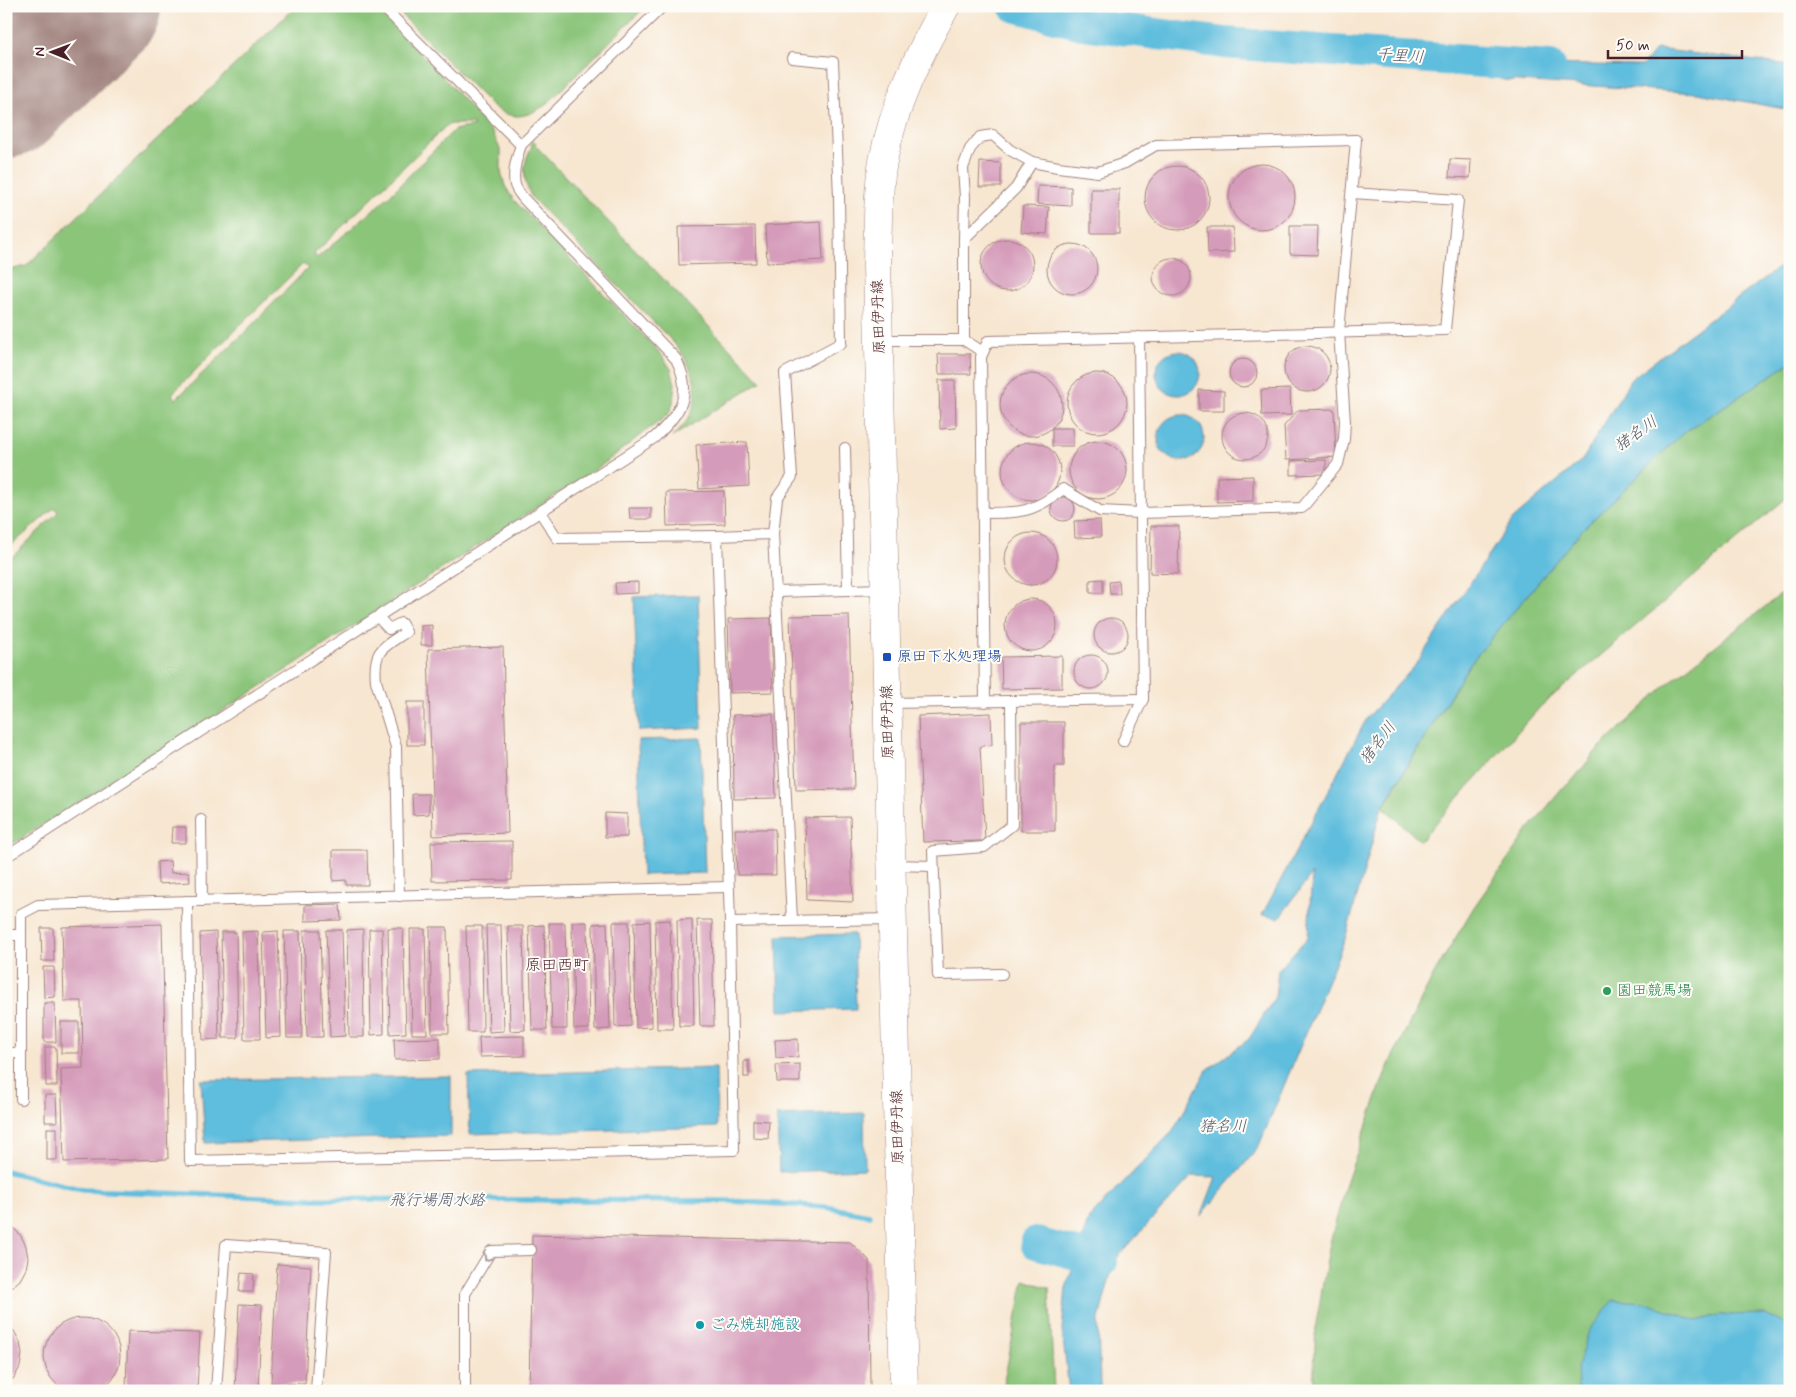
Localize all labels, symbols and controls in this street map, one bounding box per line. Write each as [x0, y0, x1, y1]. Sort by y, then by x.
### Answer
north arrow [28, 28, 78, 78]
scale bar [1608, 28, 1742, 60]
text: 50 m [1616, 36, 1650, 56]
water label: 千里川 [1375, 44, 1425, 68]
text: N [31, 47, 49, 57]
street label: 原田伊丹線 [868, 279, 890, 355]
water label: 猪名川 [1610, 412, 1662, 456]
place label: 原田下水処理場 [897, 647, 1002, 667]
marker: 原田下水処理場 [881, 651, 893, 663]
street label: 原田伊丹線 [877, 684, 899, 760]
water label: 猪名川 [1355, 718, 1401, 768]
district label: 原田西町 [525, 955, 589, 976]
place label: 園田競馬場 [1617, 981, 1692, 1001]
marker: 園田競馬場 [1601, 985, 1613, 997]
street label: 原田伊丹線 [887, 1089, 909, 1165]
water label: 猪名川 [1199, 1116, 1247, 1137]
water label: 飛行場周水路 [389, 1190, 486, 1211]
one-way arrow [483, 1253, 493, 1262]
place label: ごみ焼却施設 [710, 1315, 800, 1335]
marker: ごみ焼却施設 [694, 1319, 706, 1331]

